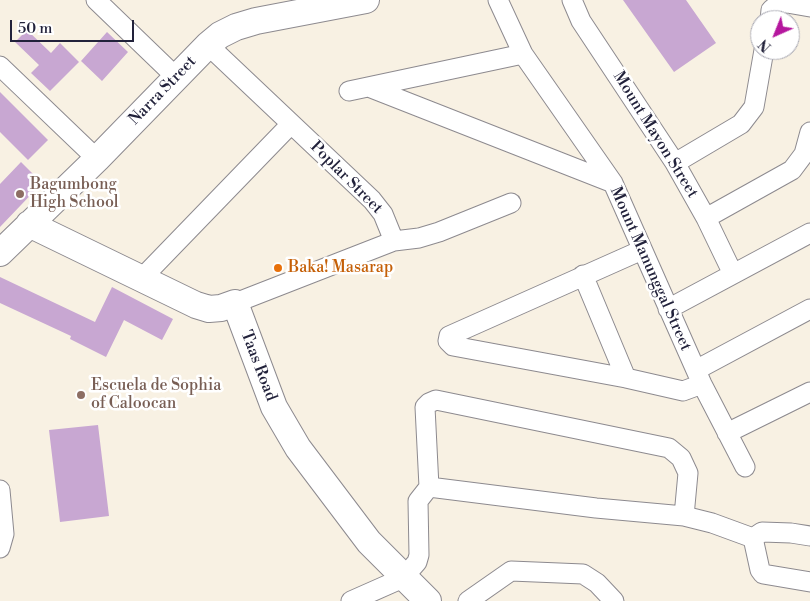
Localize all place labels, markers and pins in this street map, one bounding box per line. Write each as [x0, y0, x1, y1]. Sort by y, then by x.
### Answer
place label: Bagumbong High School [30, 175, 119, 213]
marker: Bagumbong High School [14, 188, 26, 200]
place label: Baka! Masarap [288, 258, 393, 278]
marker: Baka! Masarap [272, 262, 284, 274]
place label: Escuela de Sophia of Caloocan [91, 376, 221, 414]
marker: Escuela de Sophia of Caloocan [75, 389, 87, 401]

